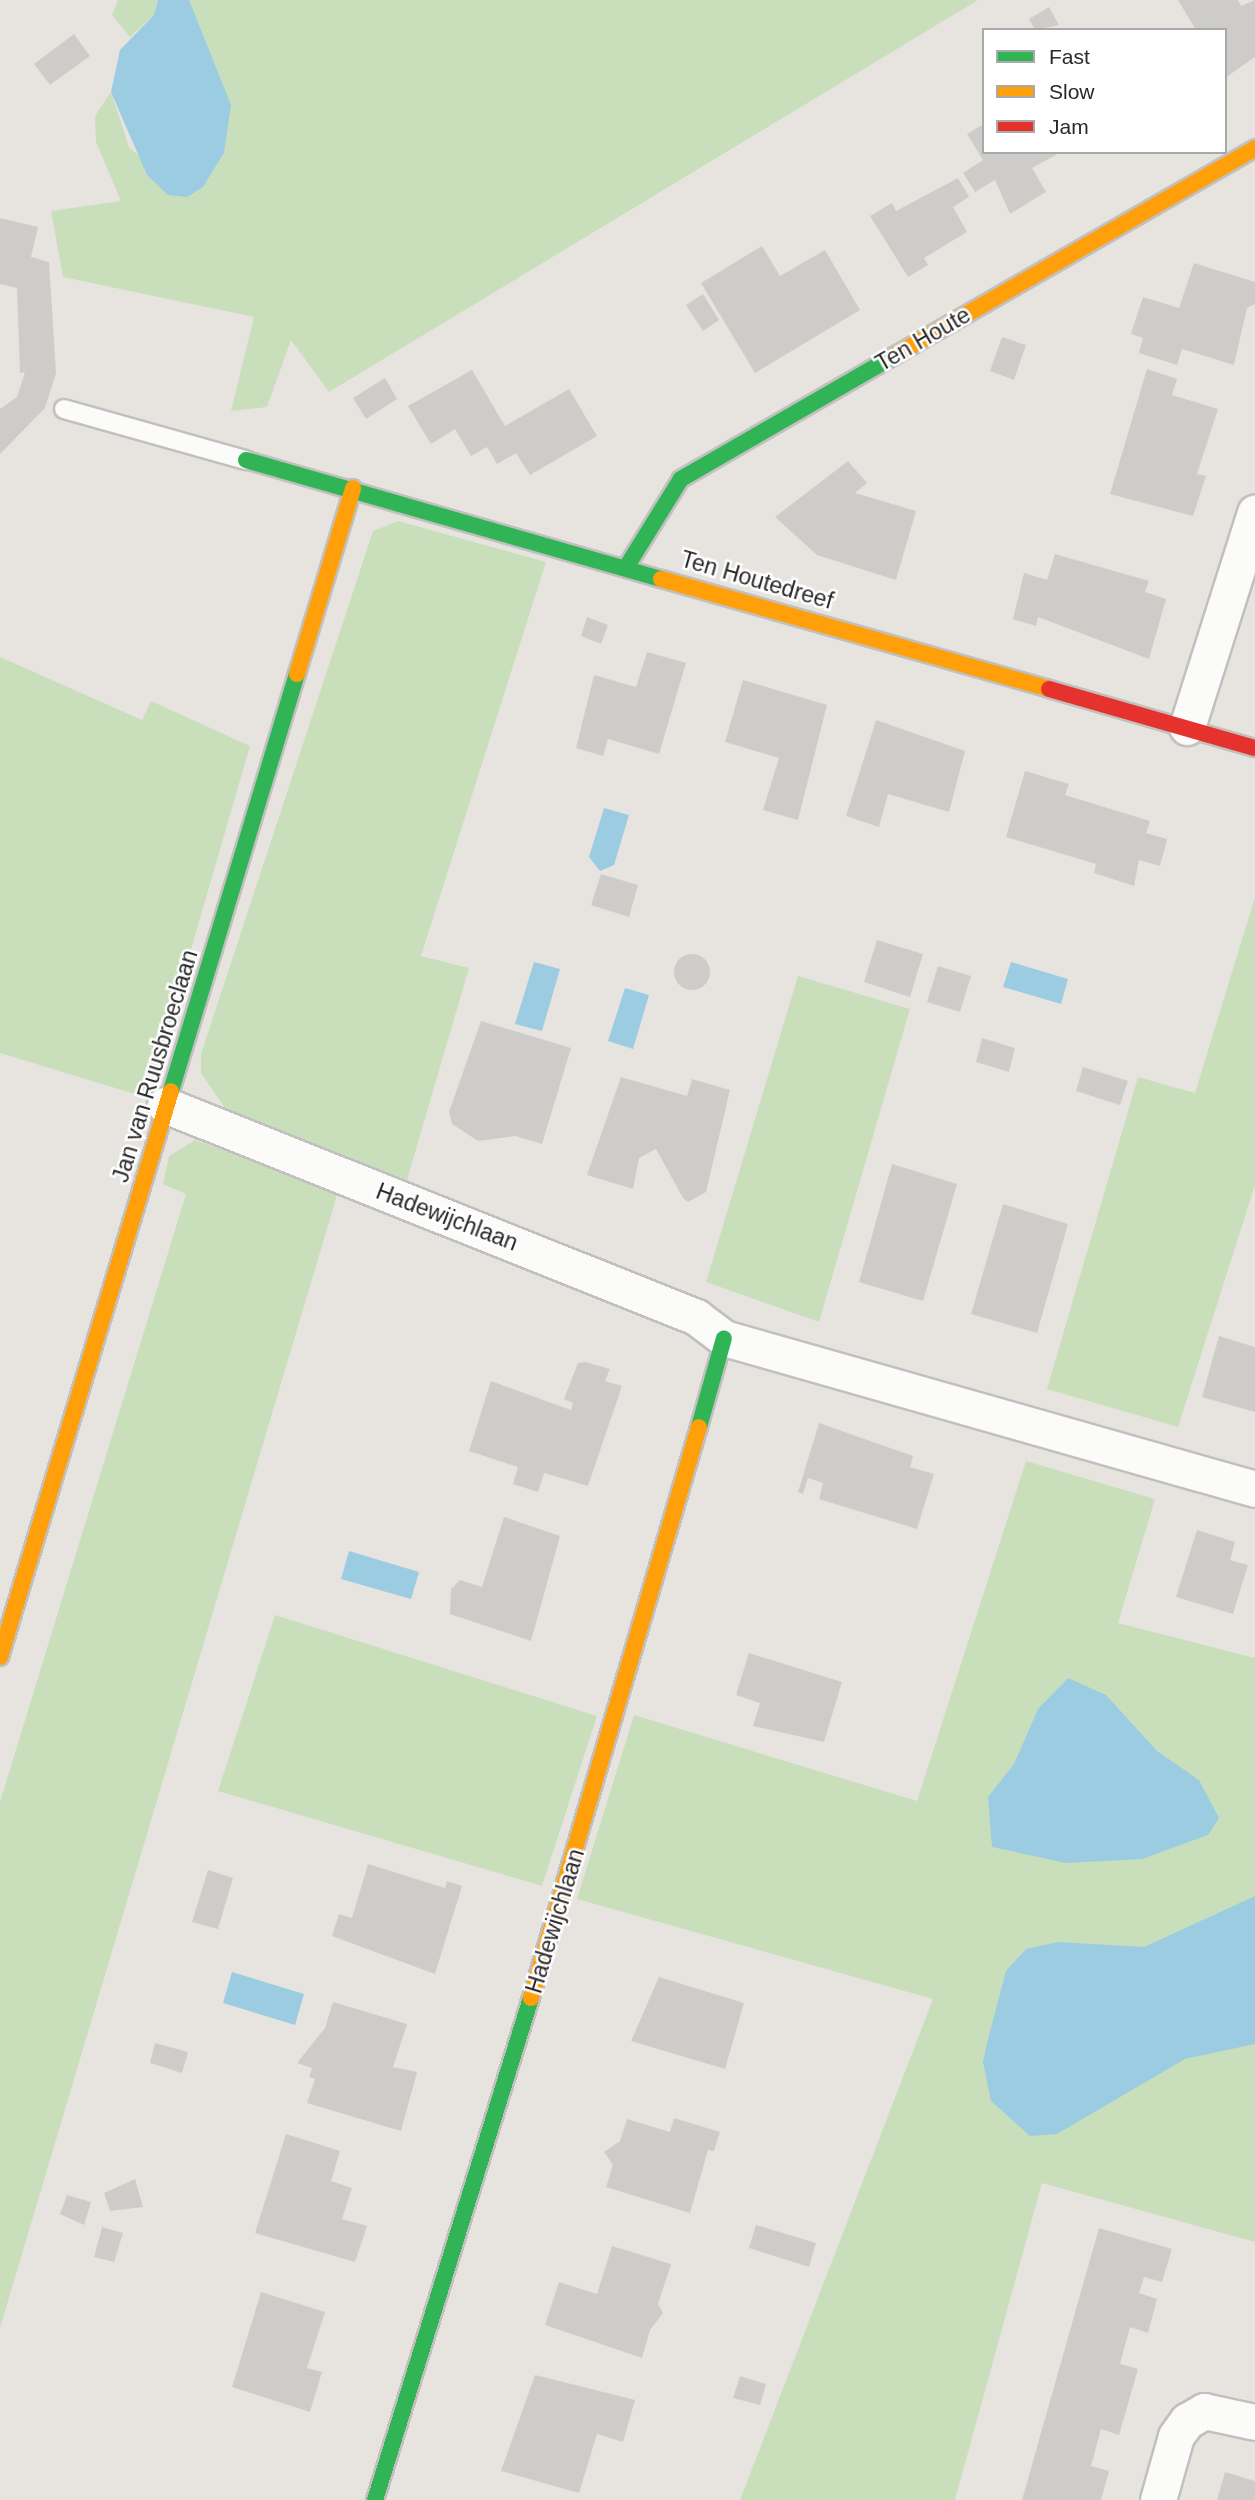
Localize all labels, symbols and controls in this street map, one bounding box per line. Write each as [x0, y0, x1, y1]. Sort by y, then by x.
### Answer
legend [982, 28, 1227, 154]
text: Fast [1049, 45, 1090, 68]
text: Slow [1049, 80, 1095, 103]
text: Jam [1049, 115, 1089, 138]
street label: Ten Houte [871, 301, 975, 377]
street label: Ten Houtedreef [678, 545, 836, 615]
street label: Jan van Ruusbroeclaan [106, 946, 204, 1186]
street label: Hadewijchlaan [372, 1177, 522, 1257]
street label: Hadewijchlaan [520, 1845, 590, 1997]

